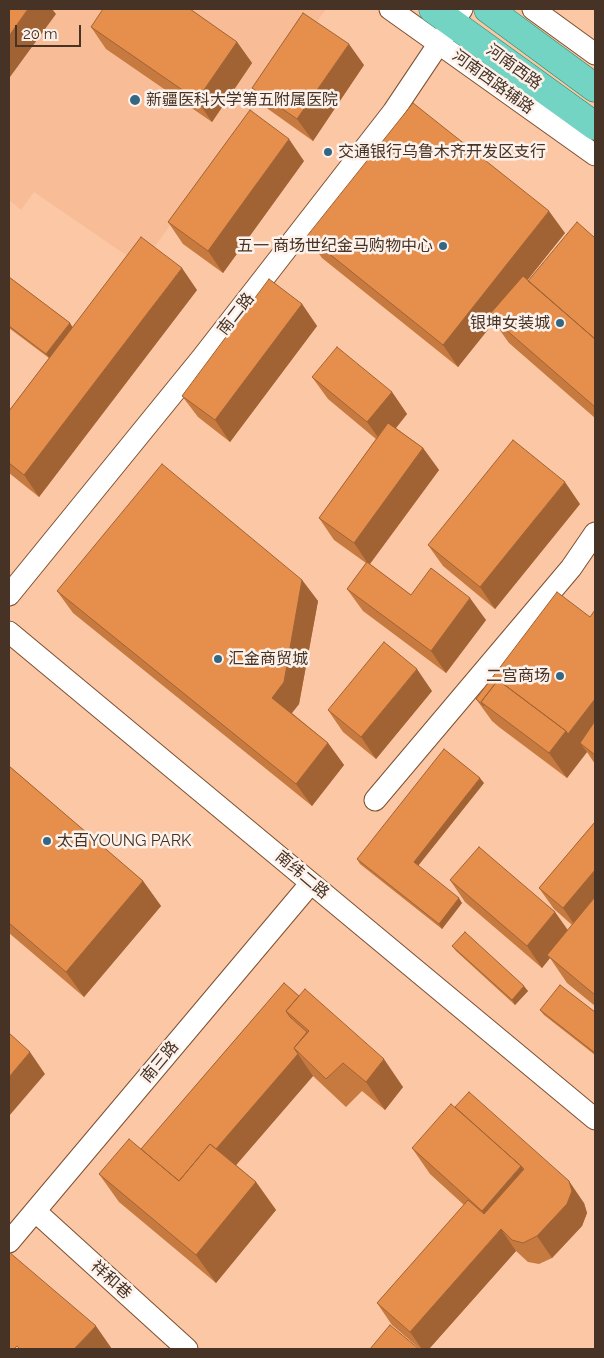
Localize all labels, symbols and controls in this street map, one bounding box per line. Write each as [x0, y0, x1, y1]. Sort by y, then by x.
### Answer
scale bar [18, 15, 84, 47]
text: 20 m [23, 25, 58, 43]
street label: 河南西路 [482, 40, 546, 94]
street label: 河南西路辅路 [449, 46, 537, 118]
place label: 新疆医科大学第五附属医院 [146, 90, 338, 110]
marker: 新疆医科大学第五附属医院 [128, 93, 142, 107]
place label: 交通银行乌鲁木齐开发区支行 [338, 142, 546, 162]
marker: 交通银行乌鲁木齐开发区支行 [322, 146, 334, 158]
place label: 五一 商场世纪金马购物中心 [237, 236, 433, 256]
marker: 五一 商场世纪金马购物中心 [437, 240, 449, 252]
street label: 南二路 [214, 289, 258, 339]
place label: 银坤女装城 [470, 313, 550, 333]
marker: 银坤女装城 [554, 317, 566, 329]
place label: 汇金商贸城 [228, 649, 308, 669]
marker: 汇金商贸城 [212, 653, 224, 665]
place label: 二宫商场 [486, 666, 550, 686]
marker: 二宫商场 [554, 670, 566, 682]
place label: 太百YOUNG PARK [57, 831, 191, 851]
marker: 太百YOUNG PARK [41, 835, 53, 847]
street label: 南纬二路 [271, 847, 333, 903]
street label: 南三路 [137, 1037, 183, 1087]
street label: 祥和巷 [87, 1257, 135, 1303]

